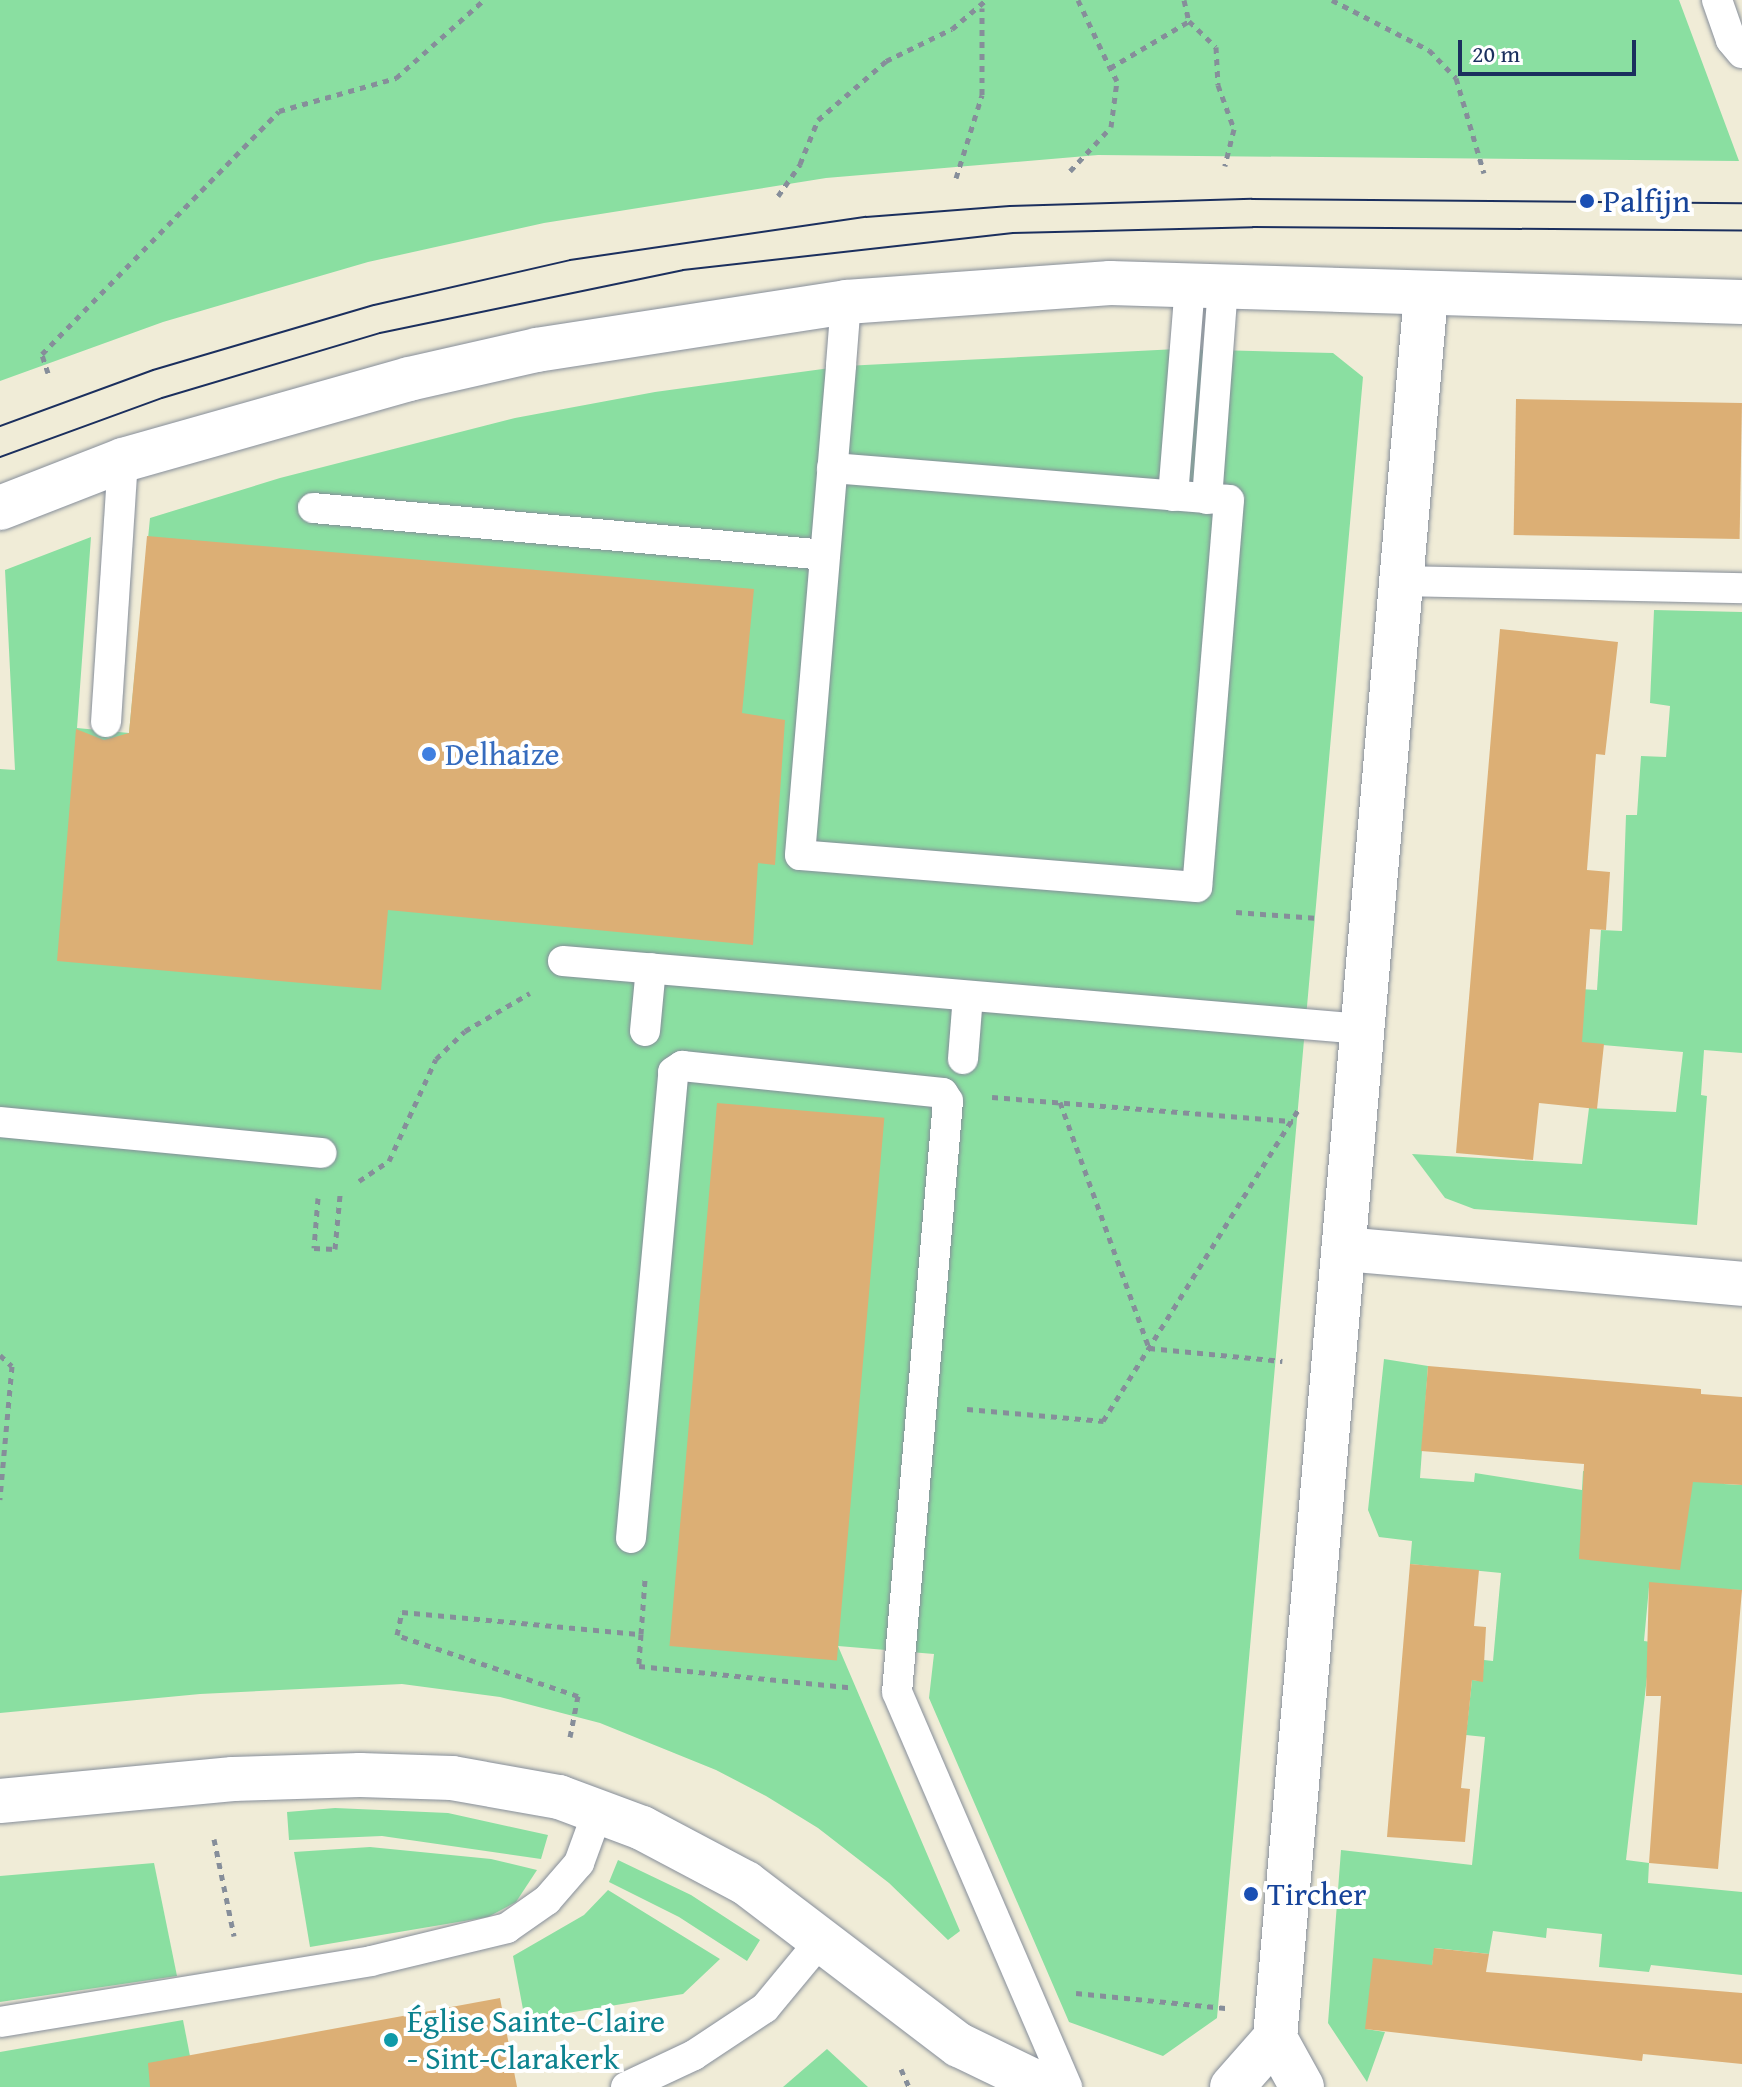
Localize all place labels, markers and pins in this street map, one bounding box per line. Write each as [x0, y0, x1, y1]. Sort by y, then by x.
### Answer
place label: Palfijn [1603, 182, 1690, 220]
marker: Palfijn [1578, 192, 1596, 210]
place label: Delhaize [445, 735, 560, 773]
marker: Delhaize [420, 745, 438, 763]
place label: Tircher [1267, 1875, 1366, 1913]
marker: Tircher [1242, 1885, 1260, 1903]
place label: Église Sainte-Claire - Sint-Clarakerk [407, 2003, 665, 2078]
marker: Église Sainte-Claire - Sint-Clarakerk [382, 2031, 400, 2049]

